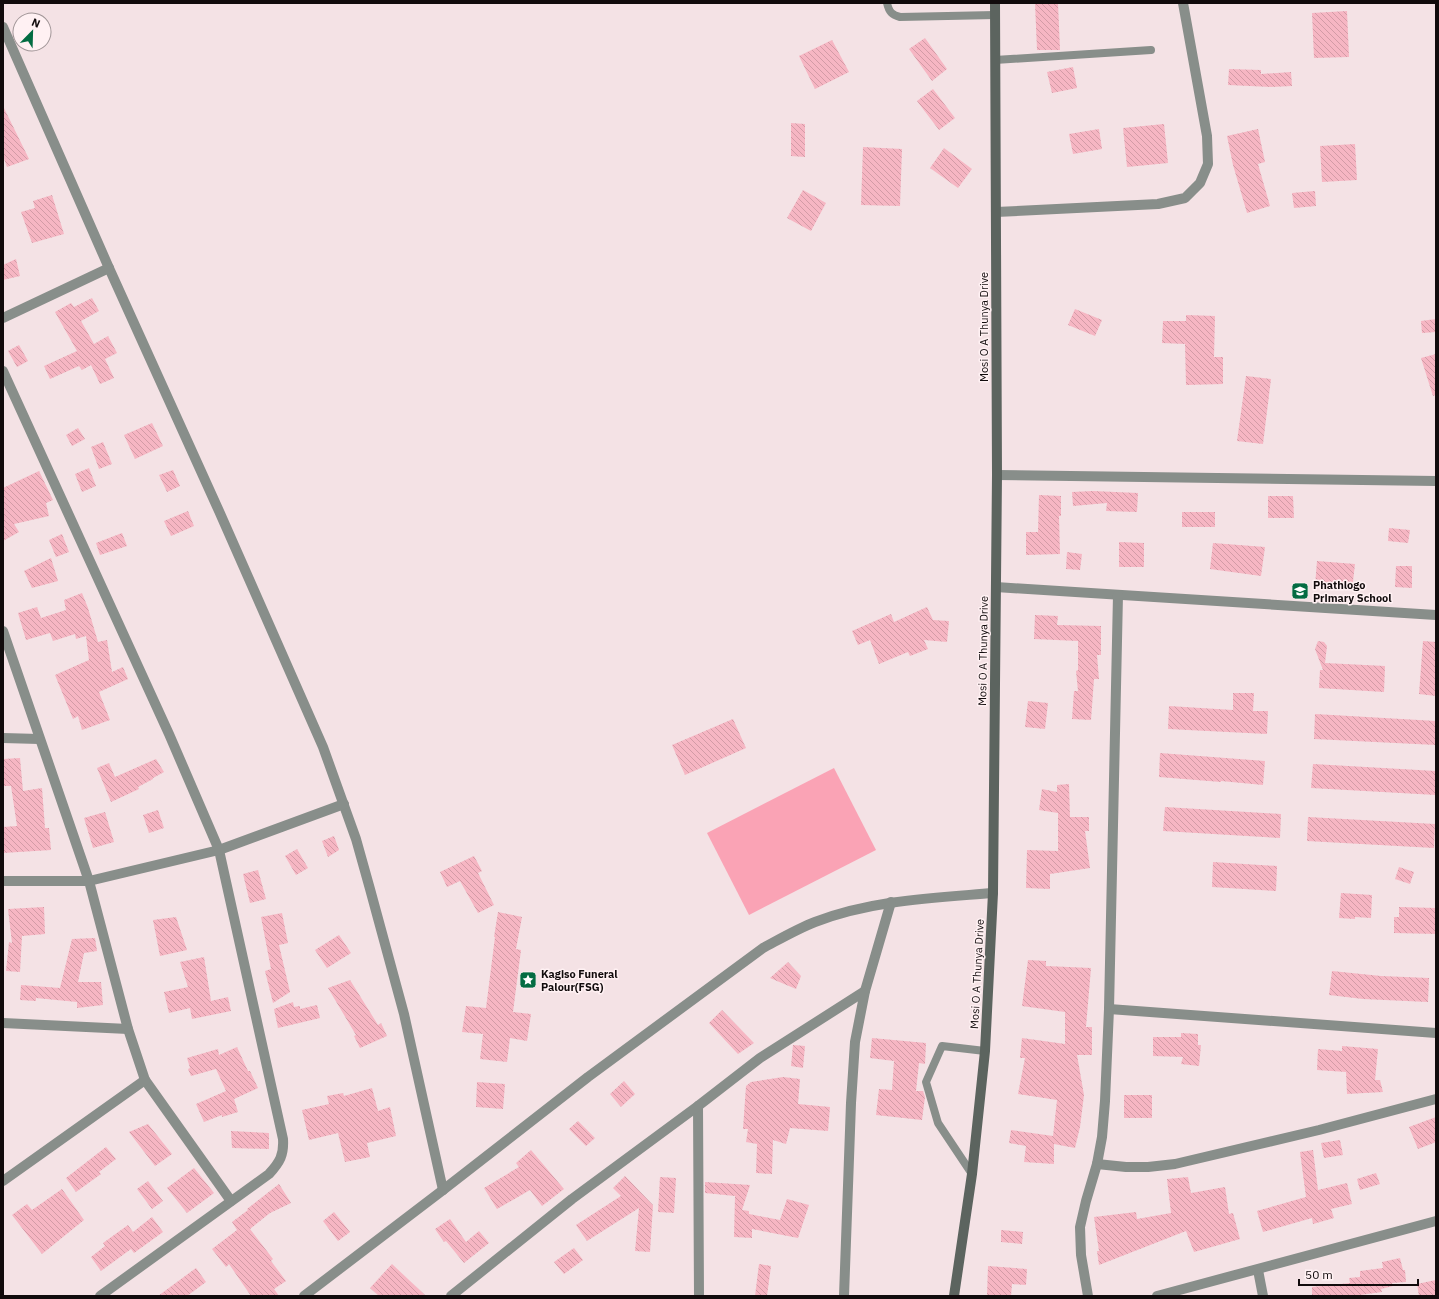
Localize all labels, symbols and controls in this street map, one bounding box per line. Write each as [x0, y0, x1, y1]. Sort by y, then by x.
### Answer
north arrow [12, 12, 52, 52]
text: N [30, 15, 42, 31]
street label: Mosi O A Thunya Drive [977, 272, 991, 382]
place label: Phathlogo Primary School [1313, 578, 1392, 605]
school or university icon: Phathlogo Primary School [1290, 581, 1310, 601]
street label: Mosi O A Thunya Drive [975, 596, 991, 706]
street label: Mosi O A Thunya Drive [967, 919, 987, 1029]
place label: Kagiso Funeral Palour(FSG) [541, 967, 618, 994]
place icon: Kagiso Funeral Palour(FSG) [518, 970, 538, 990]
scale bar [1299, 1261, 1418, 1287]
text: 50 m [1305, 1267, 1333, 1282]

